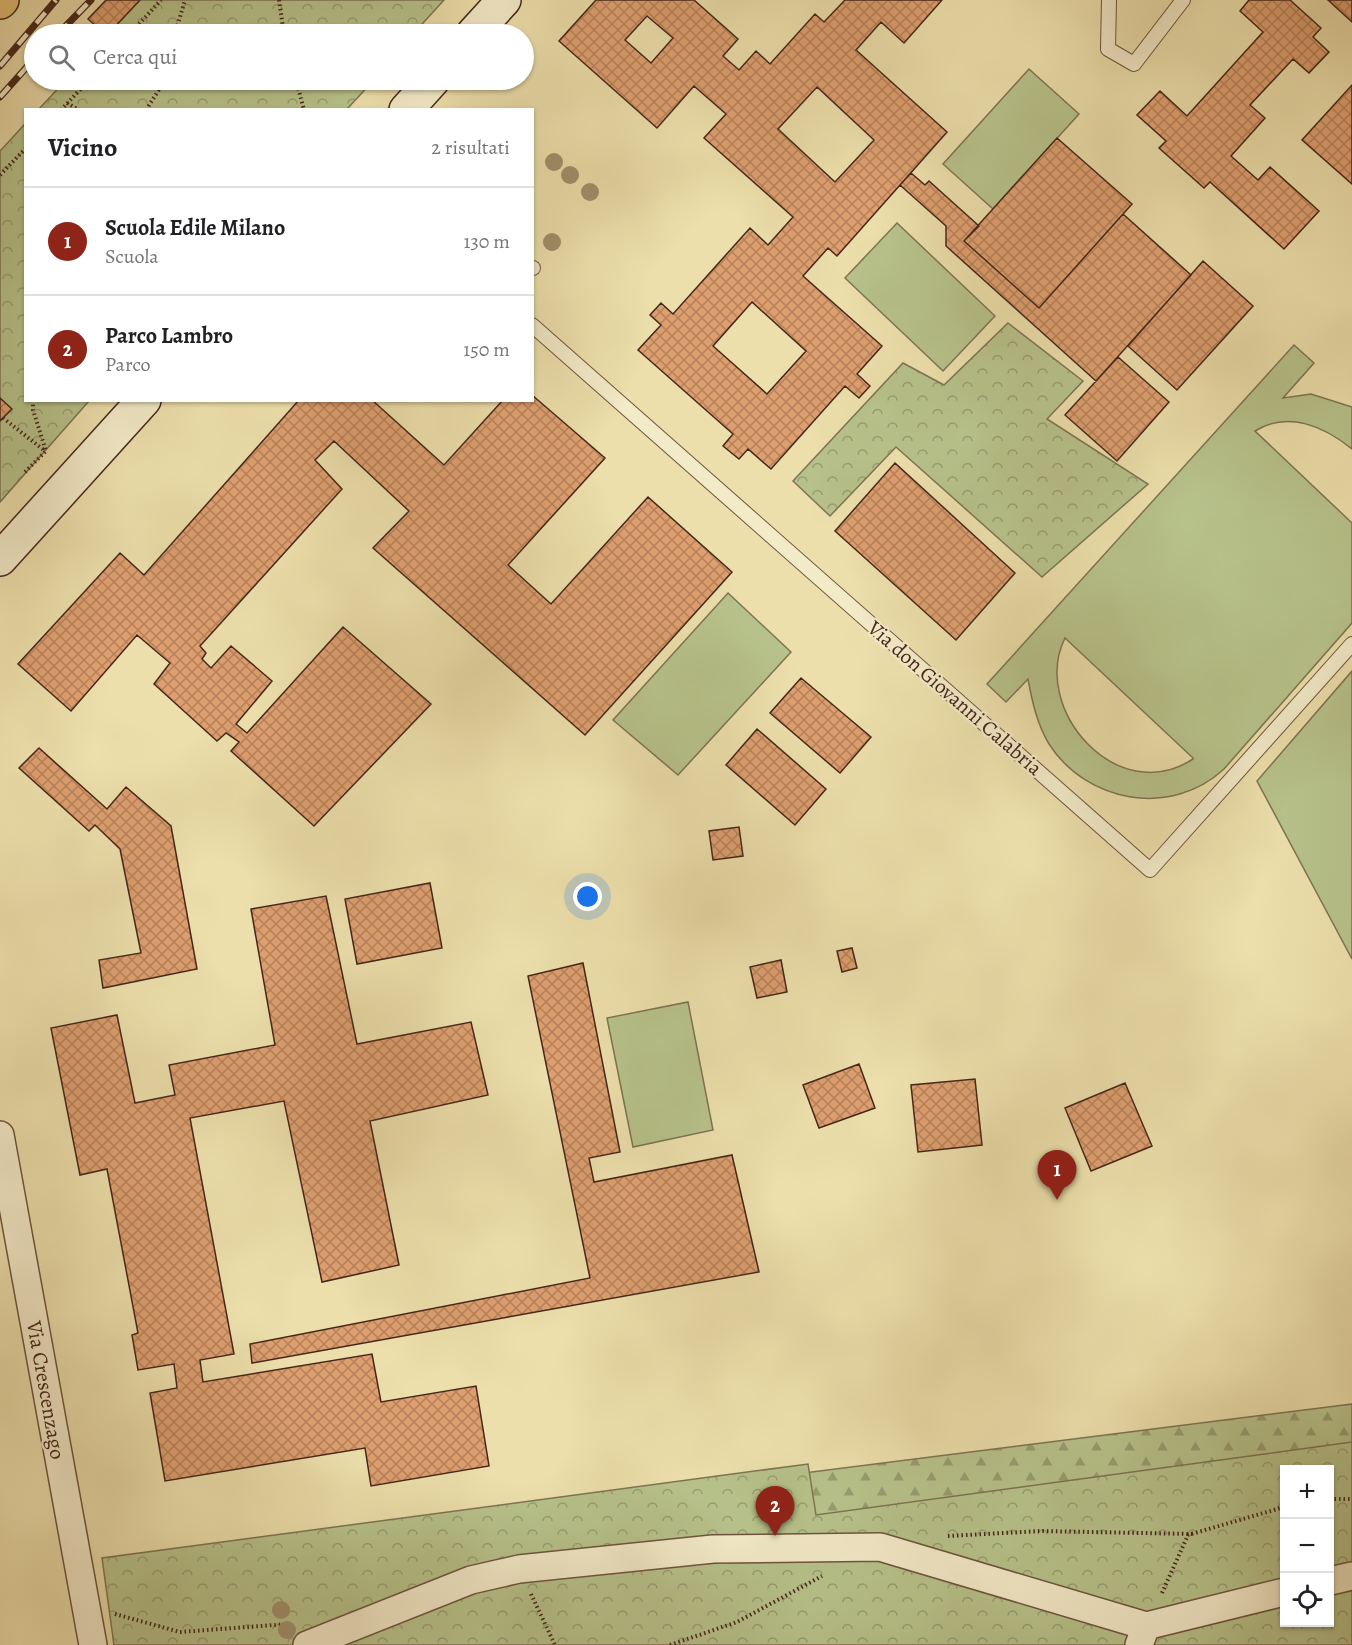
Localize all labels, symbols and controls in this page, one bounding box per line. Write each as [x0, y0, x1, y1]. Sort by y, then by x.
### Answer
search box [24, 24, 534, 90]
icon: search [45, 41, 78, 74]
text: Cerca qui [93, 42, 178, 72]
text: Vicino [48, 130, 117, 165]
text: 2 risultati [431, 134, 510, 161]
text: Scuola Edile Milano [105, 213, 285, 243]
text: 1 [64, 228, 71, 255]
text: 130 m [464, 228, 510, 255]
text: Scuola [105, 243, 159, 270]
text: Parco Lambro [105, 321, 233, 351]
text: 2 [63, 336, 72, 363]
text: 150 m [463, 336, 510, 363]
text: Parco [105, 351, 151, 378]
street label: Via don Giovanni Calabria [861, 614, 1048, 782]
your location [573, 882, 602, 911]
pin: 1 [1038, 1150, 1076, 1200]
street label: Via Crescenzago [20, 1318, 72, 1461]
map controls [1280, 1465, 1334, 1627]
button: + [1280, 1465, 1334, 1519]
pin: 2 [756, 1486, 794, 1536]
button: − [1280, 1519, 1334, 1573]
button: locate [1280, 1573, 1334, 1627]

